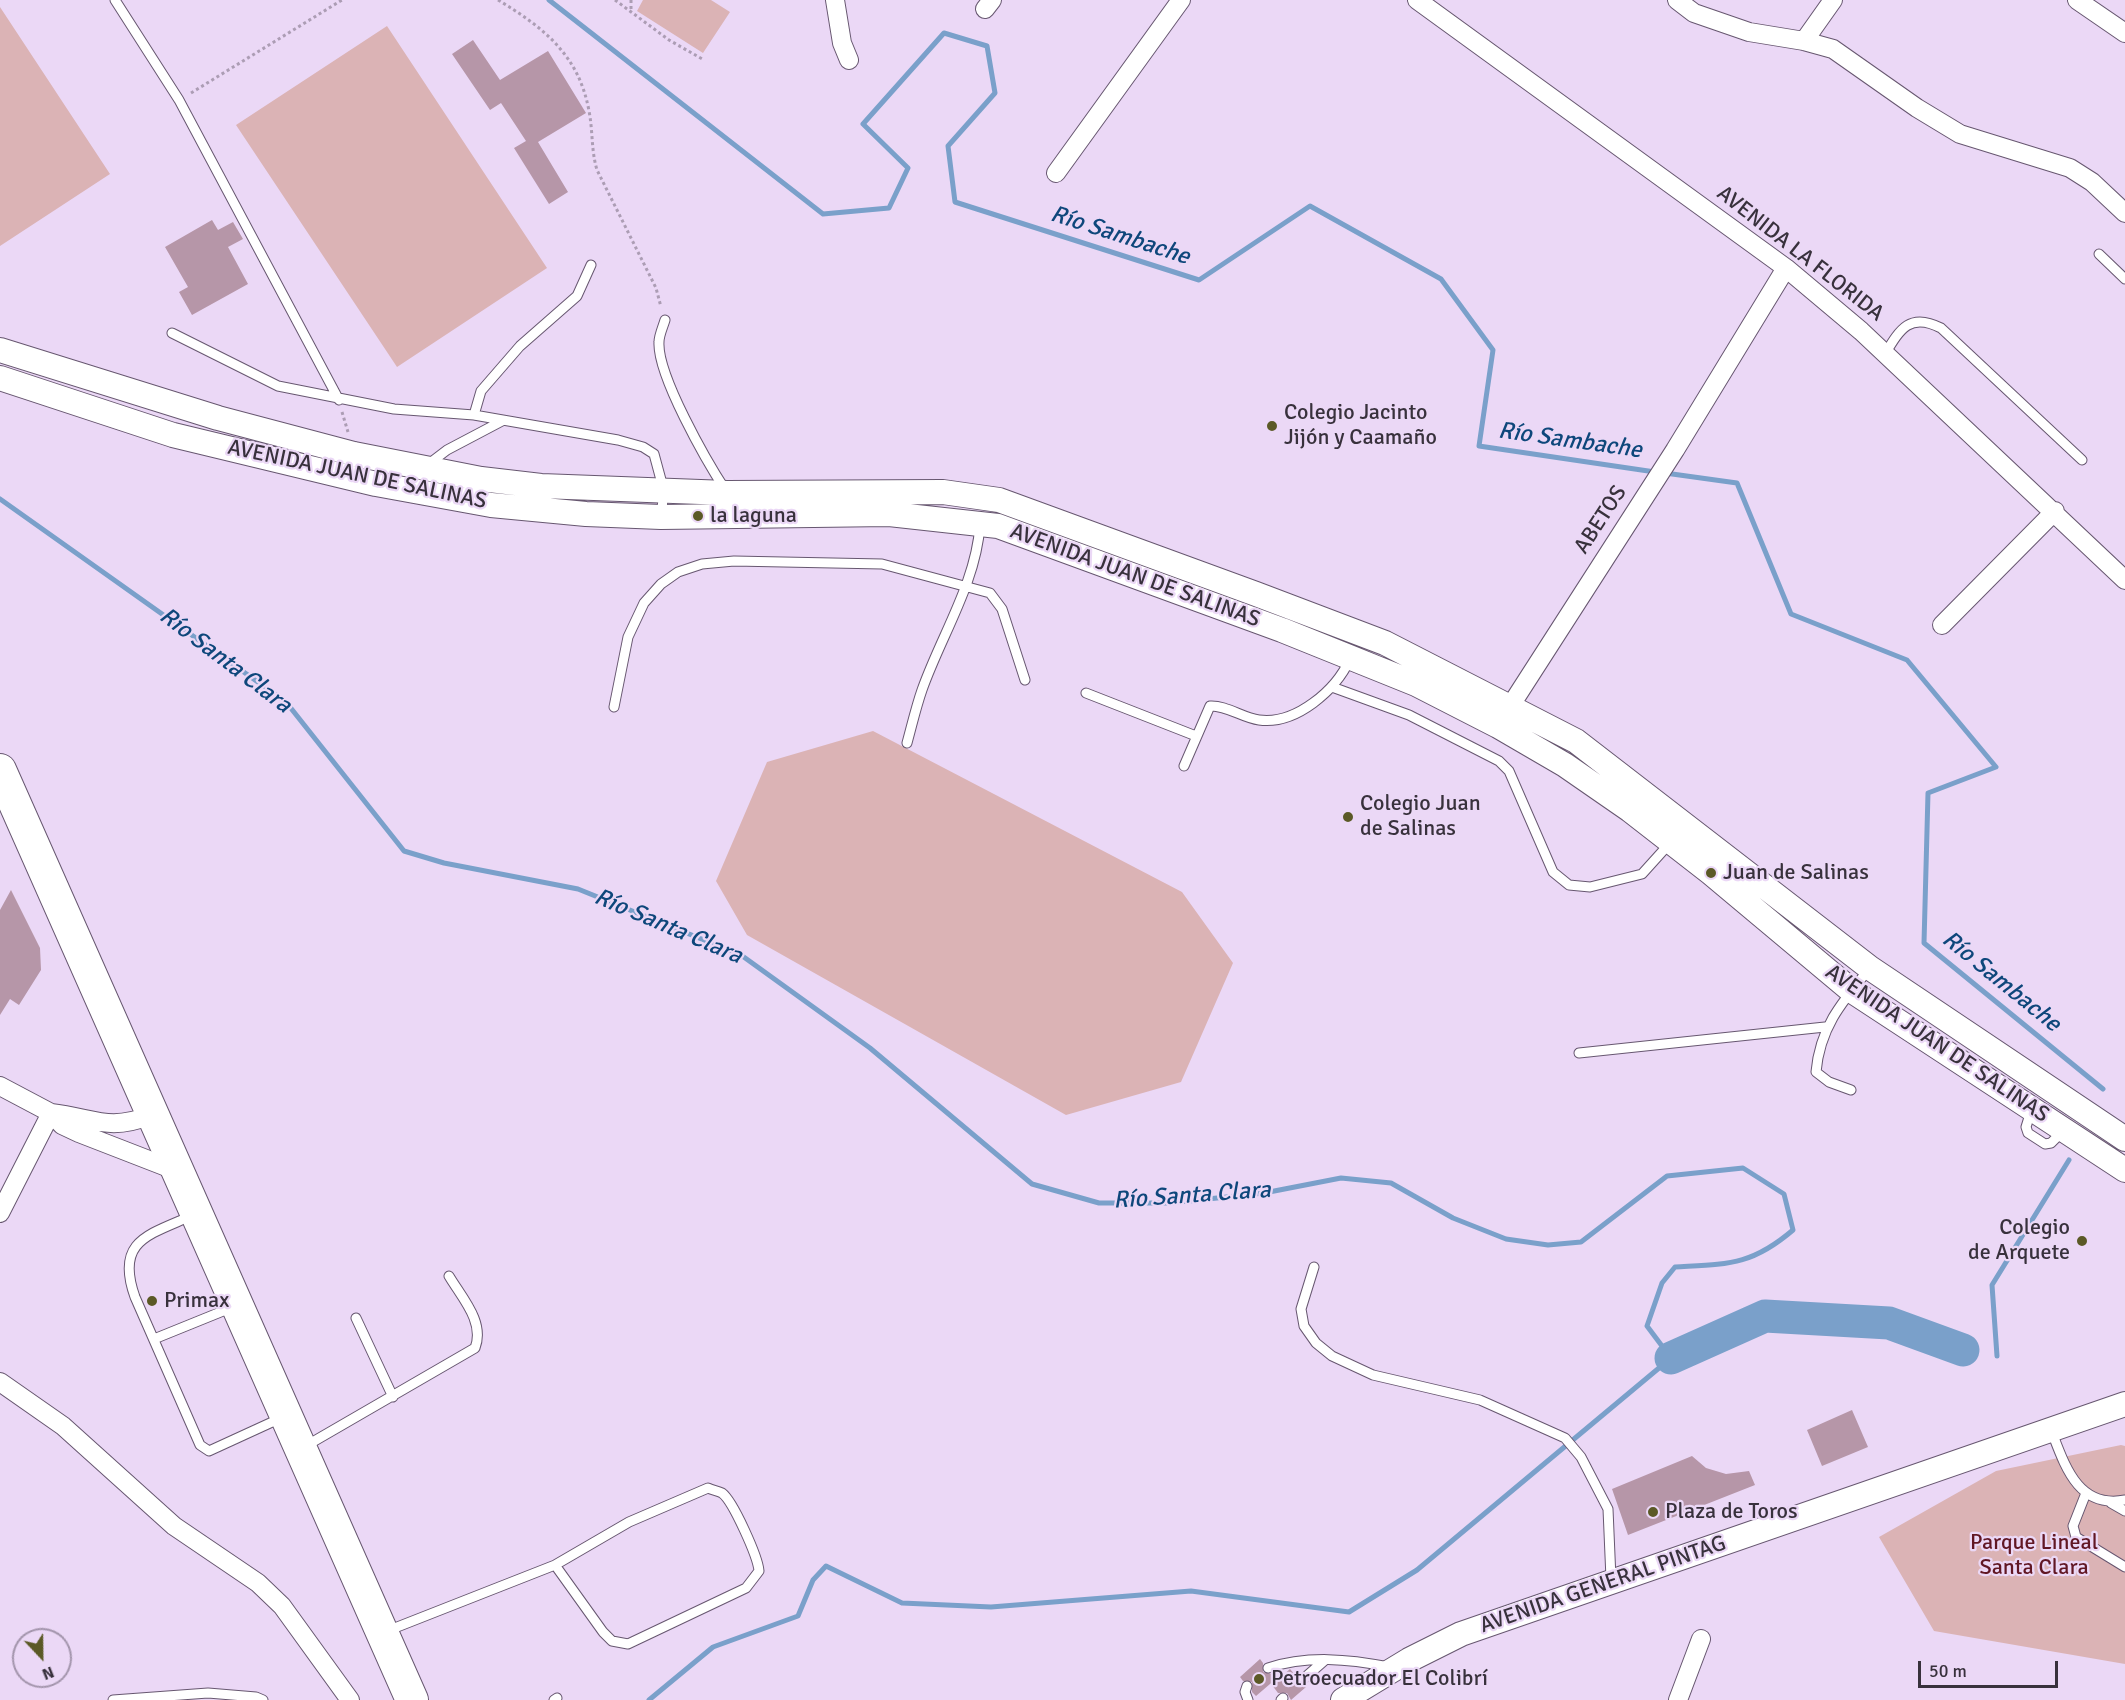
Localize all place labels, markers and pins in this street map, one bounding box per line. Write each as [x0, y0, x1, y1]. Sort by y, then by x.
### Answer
place label: Colegio Jacinto Jijón y Caamaño [1284, 400, 1437, 452]
marker: Colegio Jacinto Jijón y Caamaño [1265, 419, 1279, 433]
place label: la laguna [710, 503, 797, 529]
marker: la laguna [691, 509, 705, 523]
place label: Colegio Juan de Salinas [1360, 791, 1481, 842]
marker: Colegio Juan de Salinas [1341, 810, 1355, 824]
place label: Juan de Salinas [1723, 860, 1869, 886]
marker: Juan de Salinas [1704, 866, 1718, 880]
place label: Colegio de Arquete [1968, 1215, 2070, 1266]
marker: Colegio de Arquete [2075, 1234, 2089, 1248]
place label: Primax [164, 1288, 229, 1314]
marker: Primax [145, 1294, 159, 1308]
place label: Plaza de Toros [1665, 1499, 1798, 1525]
marker: Plaza de Toros [1646, 1505, 1660, 1519]
place label: Petroecuador El Colibrí [1271, 1666, 1488, 1692]
marker: Petroecuador El Colibrí [1252, 1672, 1266, 1686]

